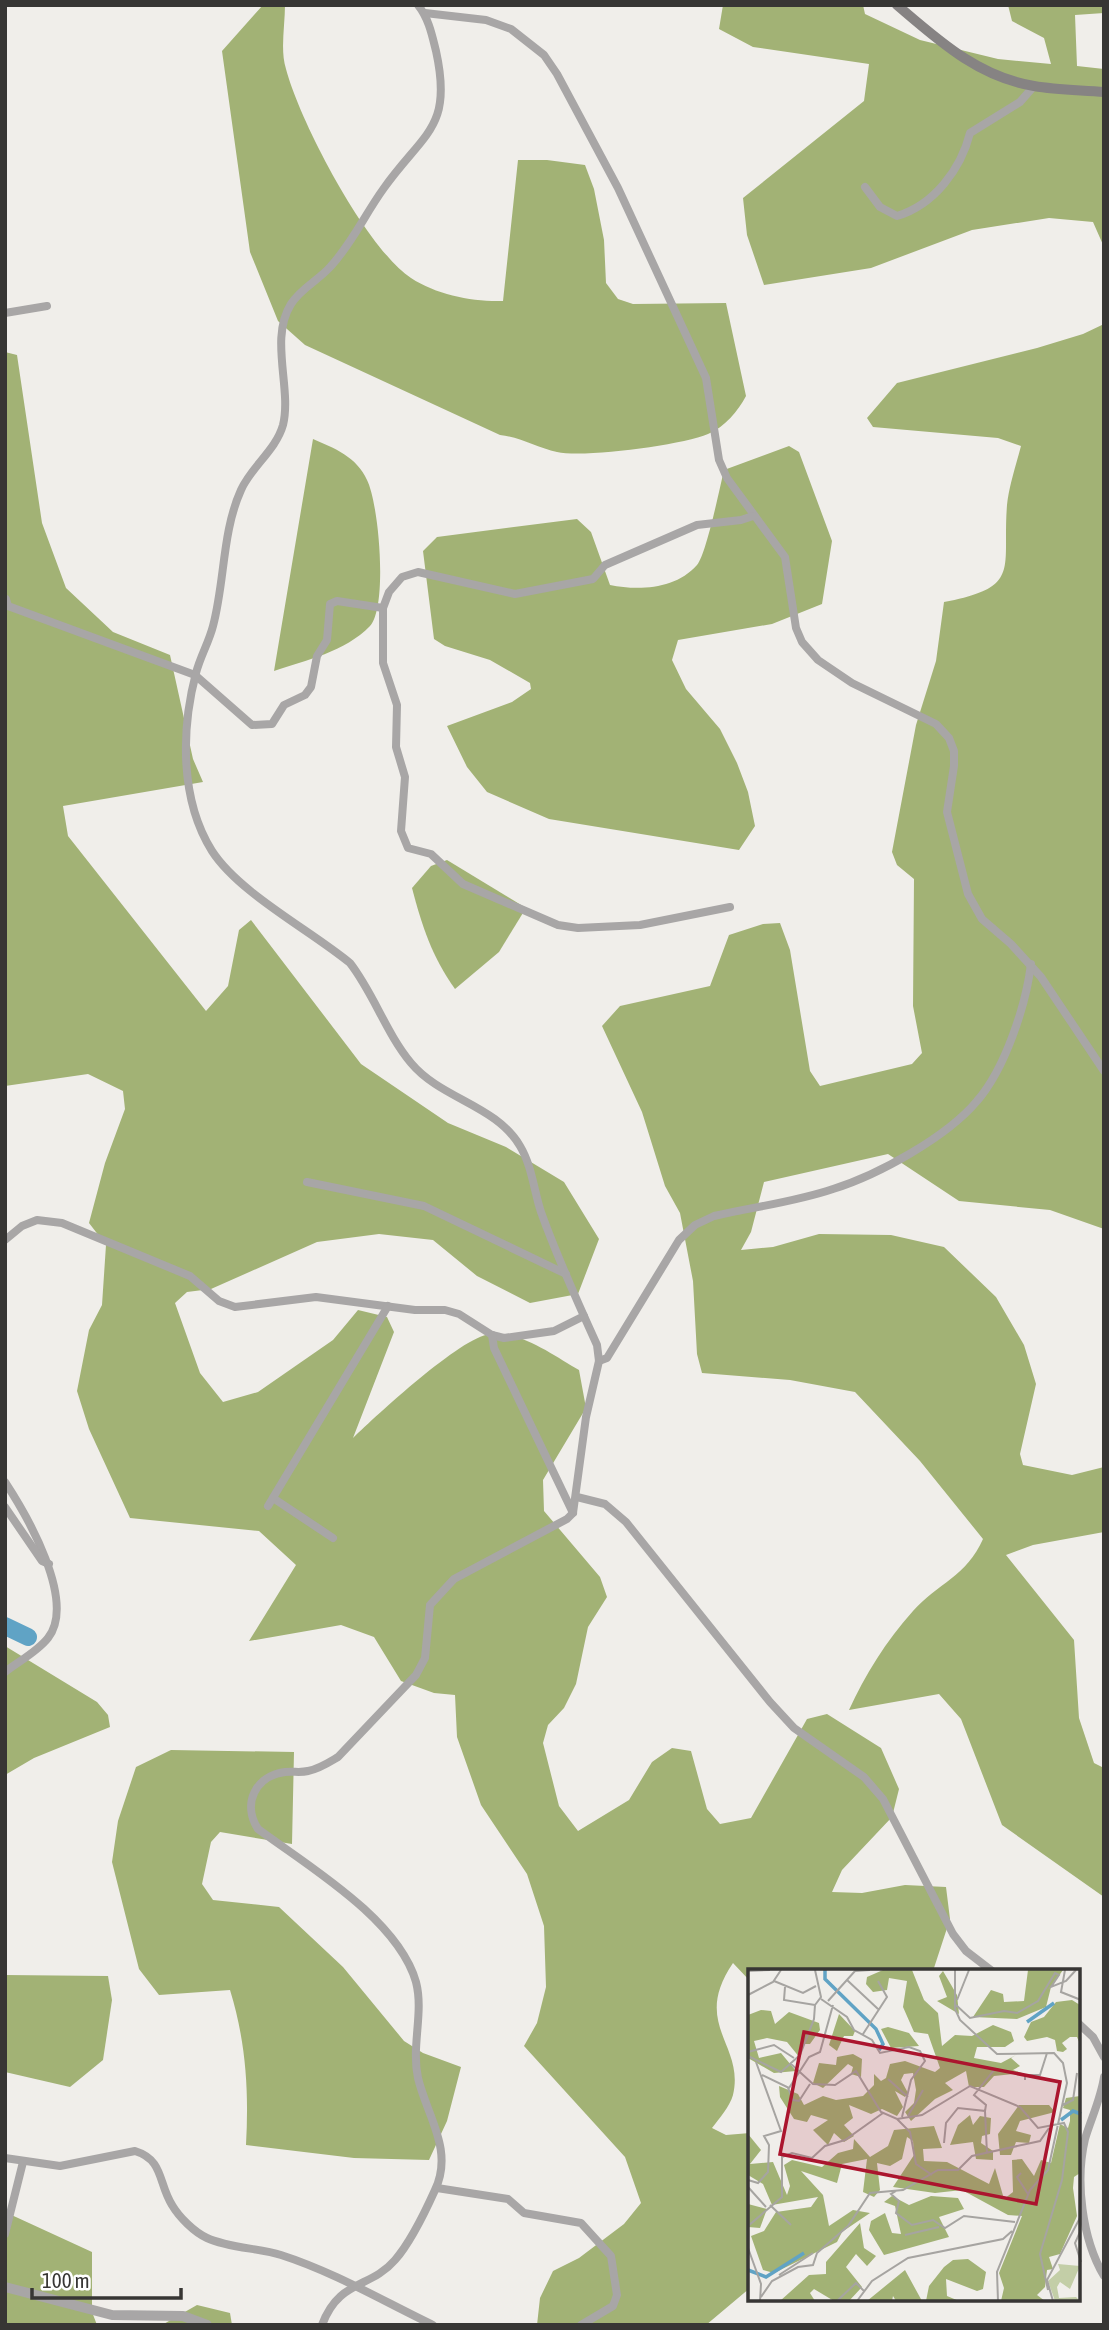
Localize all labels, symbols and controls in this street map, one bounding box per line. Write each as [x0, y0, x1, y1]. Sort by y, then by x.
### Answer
inset map [748, 1969, 1081, 2302]
scale bar [32, 2256, 180, 2300]
text: 100 m [42, 2268, 90, 2292]

